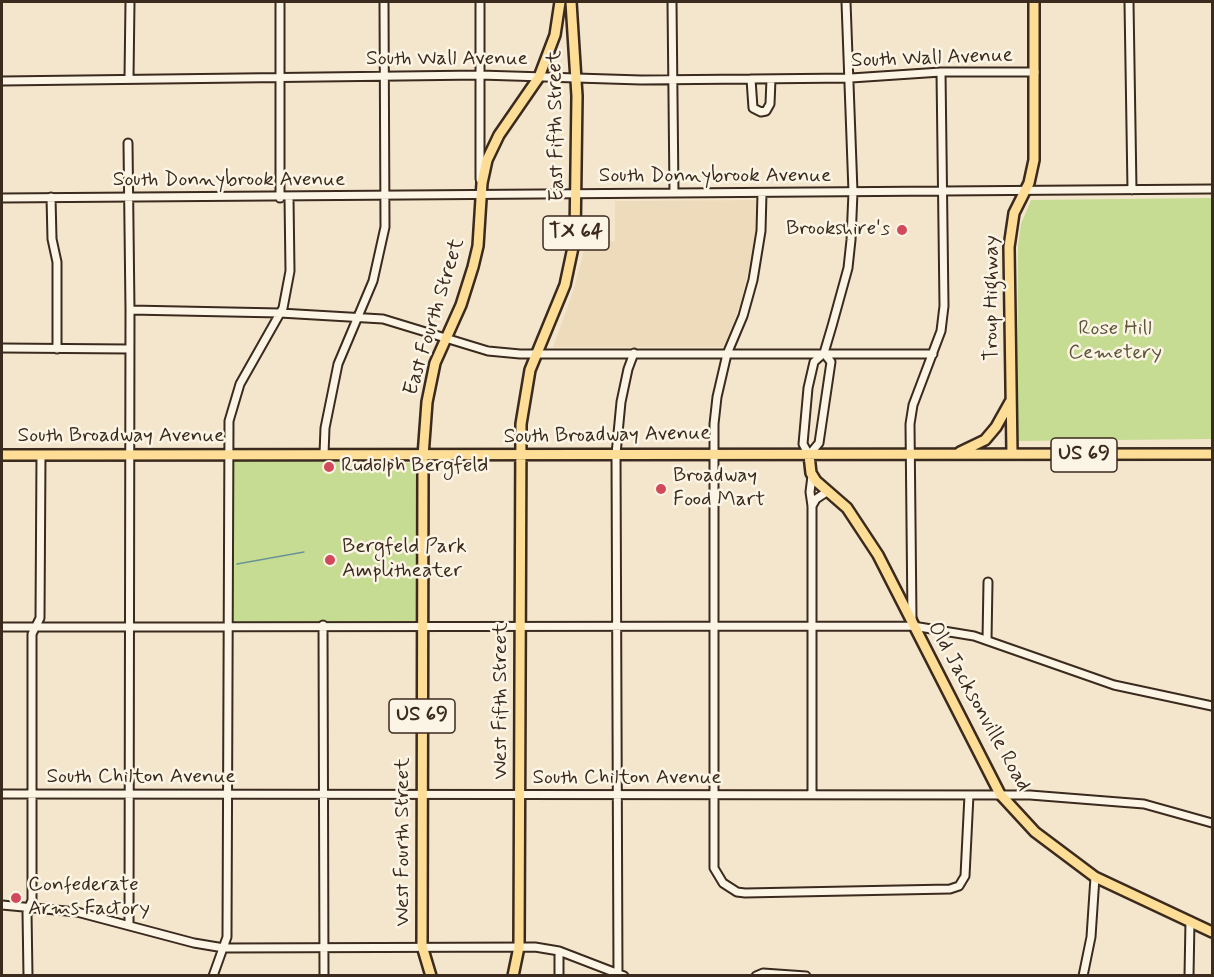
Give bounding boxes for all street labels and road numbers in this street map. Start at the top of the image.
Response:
street label: South Wall Avenue [851,44,1013,74]
street label: South Wall Avenue [366,47,528,73]
street label: East Fifth Street [543,50,571,202]
street label: South Donnybrook Avenue [599,164,831,190]
street label: South Donnybrook Avenue [113,168,345,194]
road number: TX 64 [543,216,609,250]
street label: East Fourth Street [399,235,471,399]
street label: Troup Highway [980,235,1006,361]
street label: South Broadway Avenue [503,422,711,450]
street label: South Broadway Avenue [18,424,224,450]
road number: US 69 [1051,438,1117,472]
street label: Old Jacksonville Road [921,618,1035,796]
street label: West Fifth Street [489,622,515,780]
road number: US 69 [389,699,455,733]
street label: West Fourth Street [391,758,417,926]
street label: South Chilton Avenue [46,765,236,791]
street label: South Chilton Avenue [532,766,722,792]

